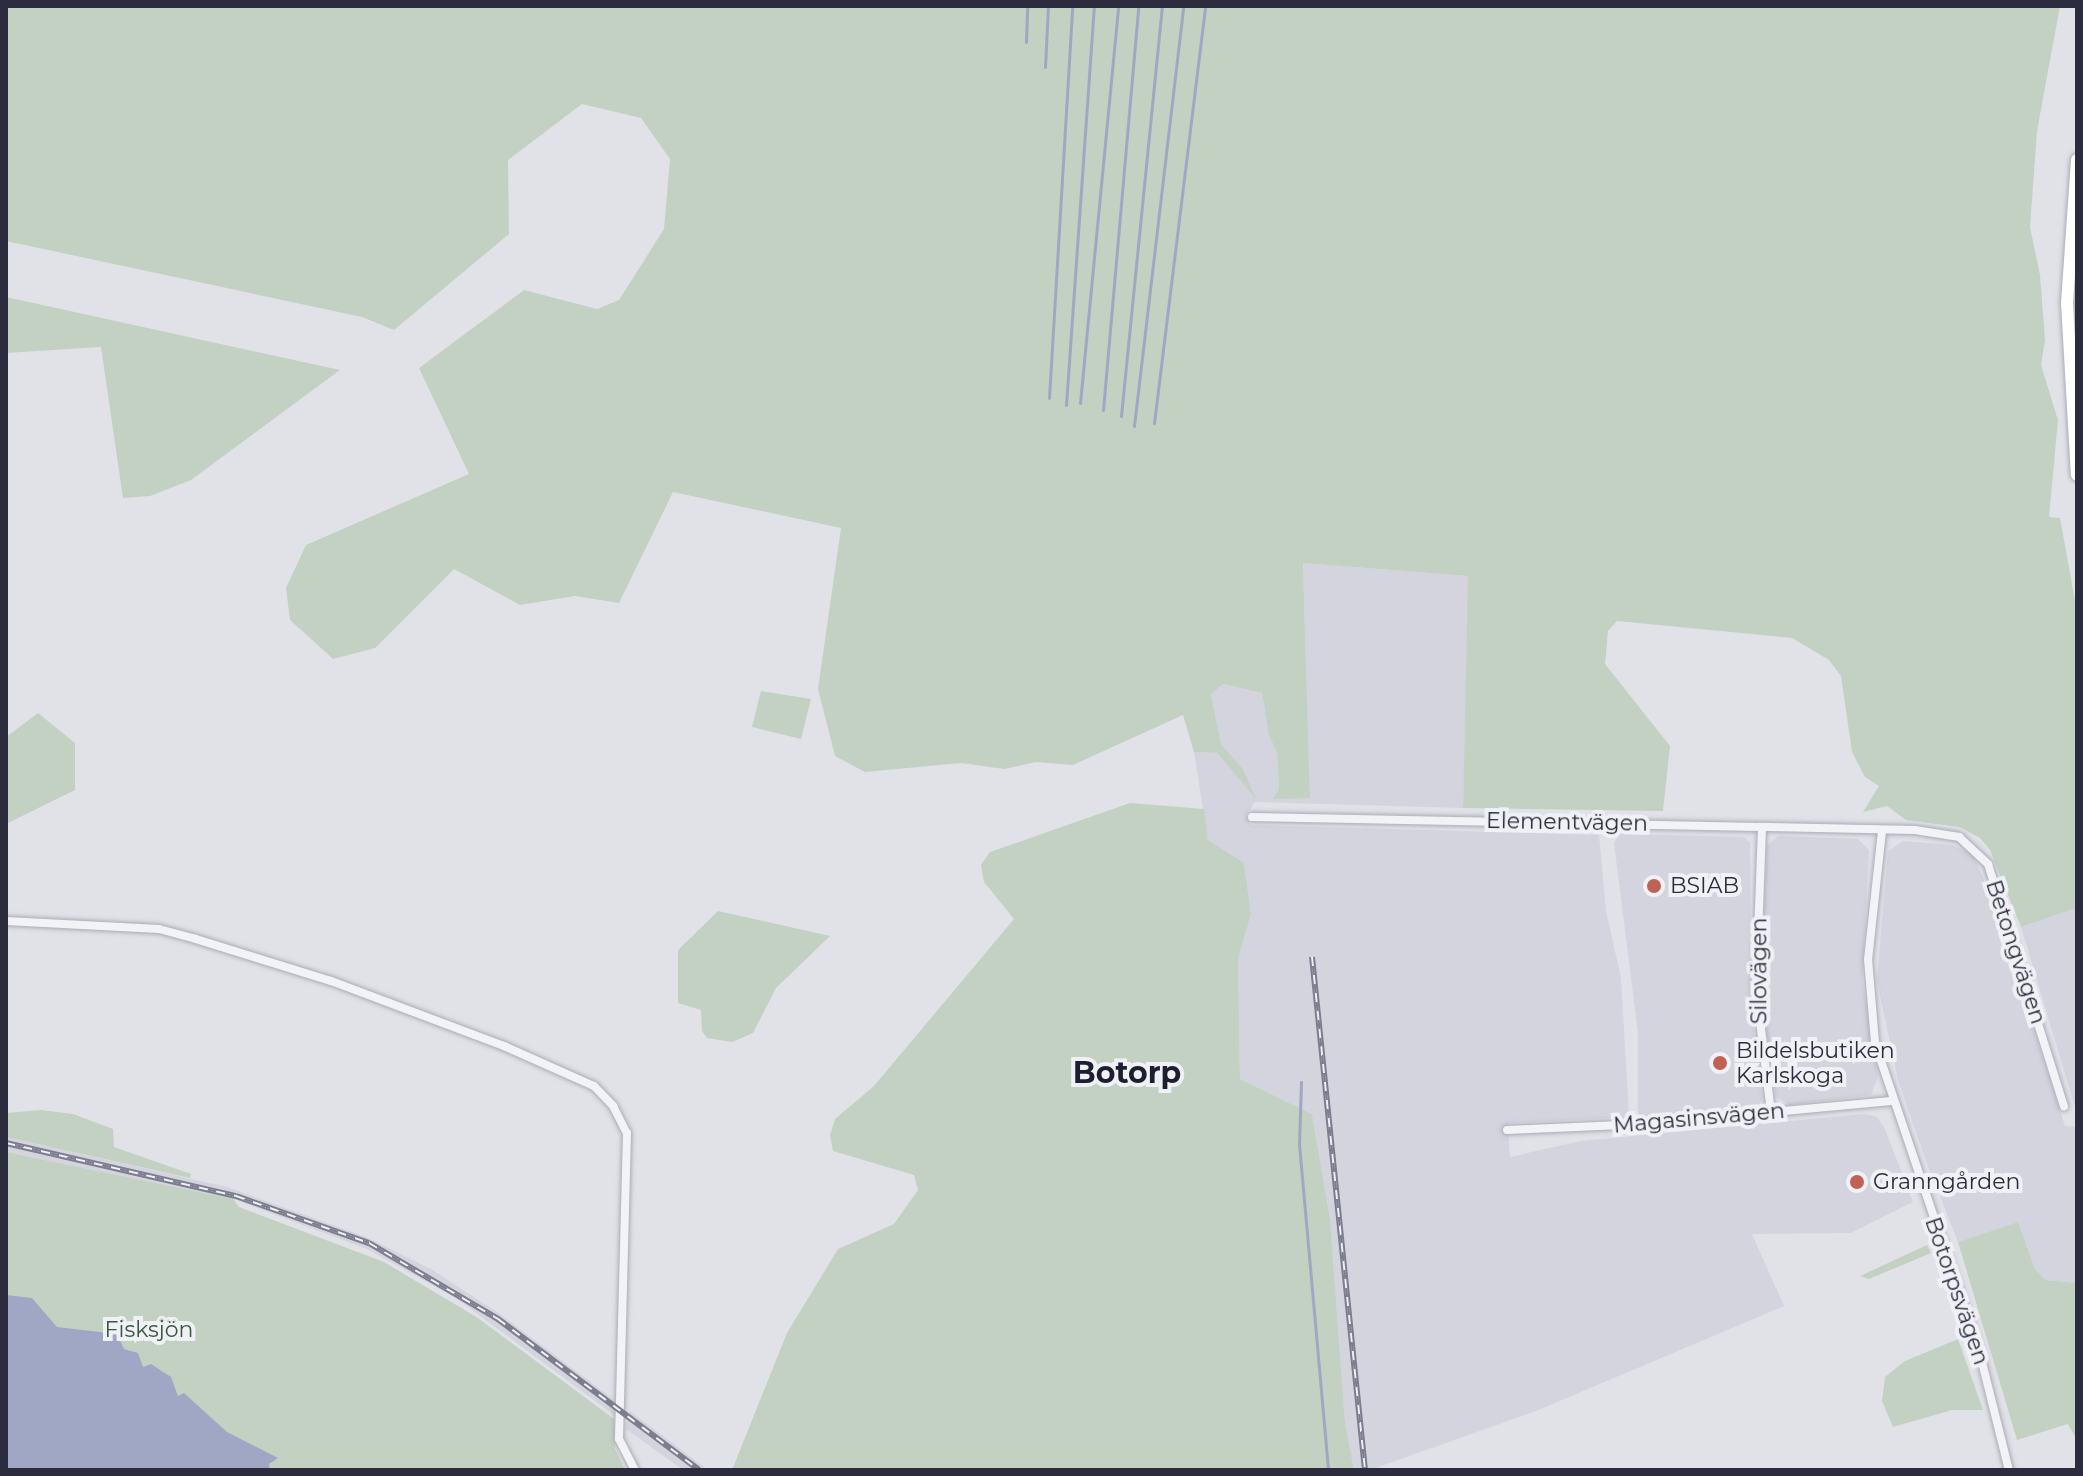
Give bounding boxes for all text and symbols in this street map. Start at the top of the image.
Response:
street label: Elementvägen [1486,807,1648,837]
place label: BSIAB [1670,873,1739,899]
marker: BSIAB [1645,877,1663,895]
street label: Betongvägen [1980,877,2052,1027]
street label: Silovägen [1746,918,1772,1024]
place label: Bildelsbutiken Karlskoga [1736,1037,1895,1088]
marker: Bildelsbutiken Karlskoga [1711,1054,1729,1072]
district label: Botorp [1073,1055,1181,1091]
street label: Magasinsvägen [1612,1097,1786,1139]
place label: Granngården [1873,1169,2020,1195]
marker: Granngården [1848,1173,1866,1191]
street label: Botorpsvägen [1919,1214,1995,1368]
park label: Fisksjön [105,1317,193,1343]

